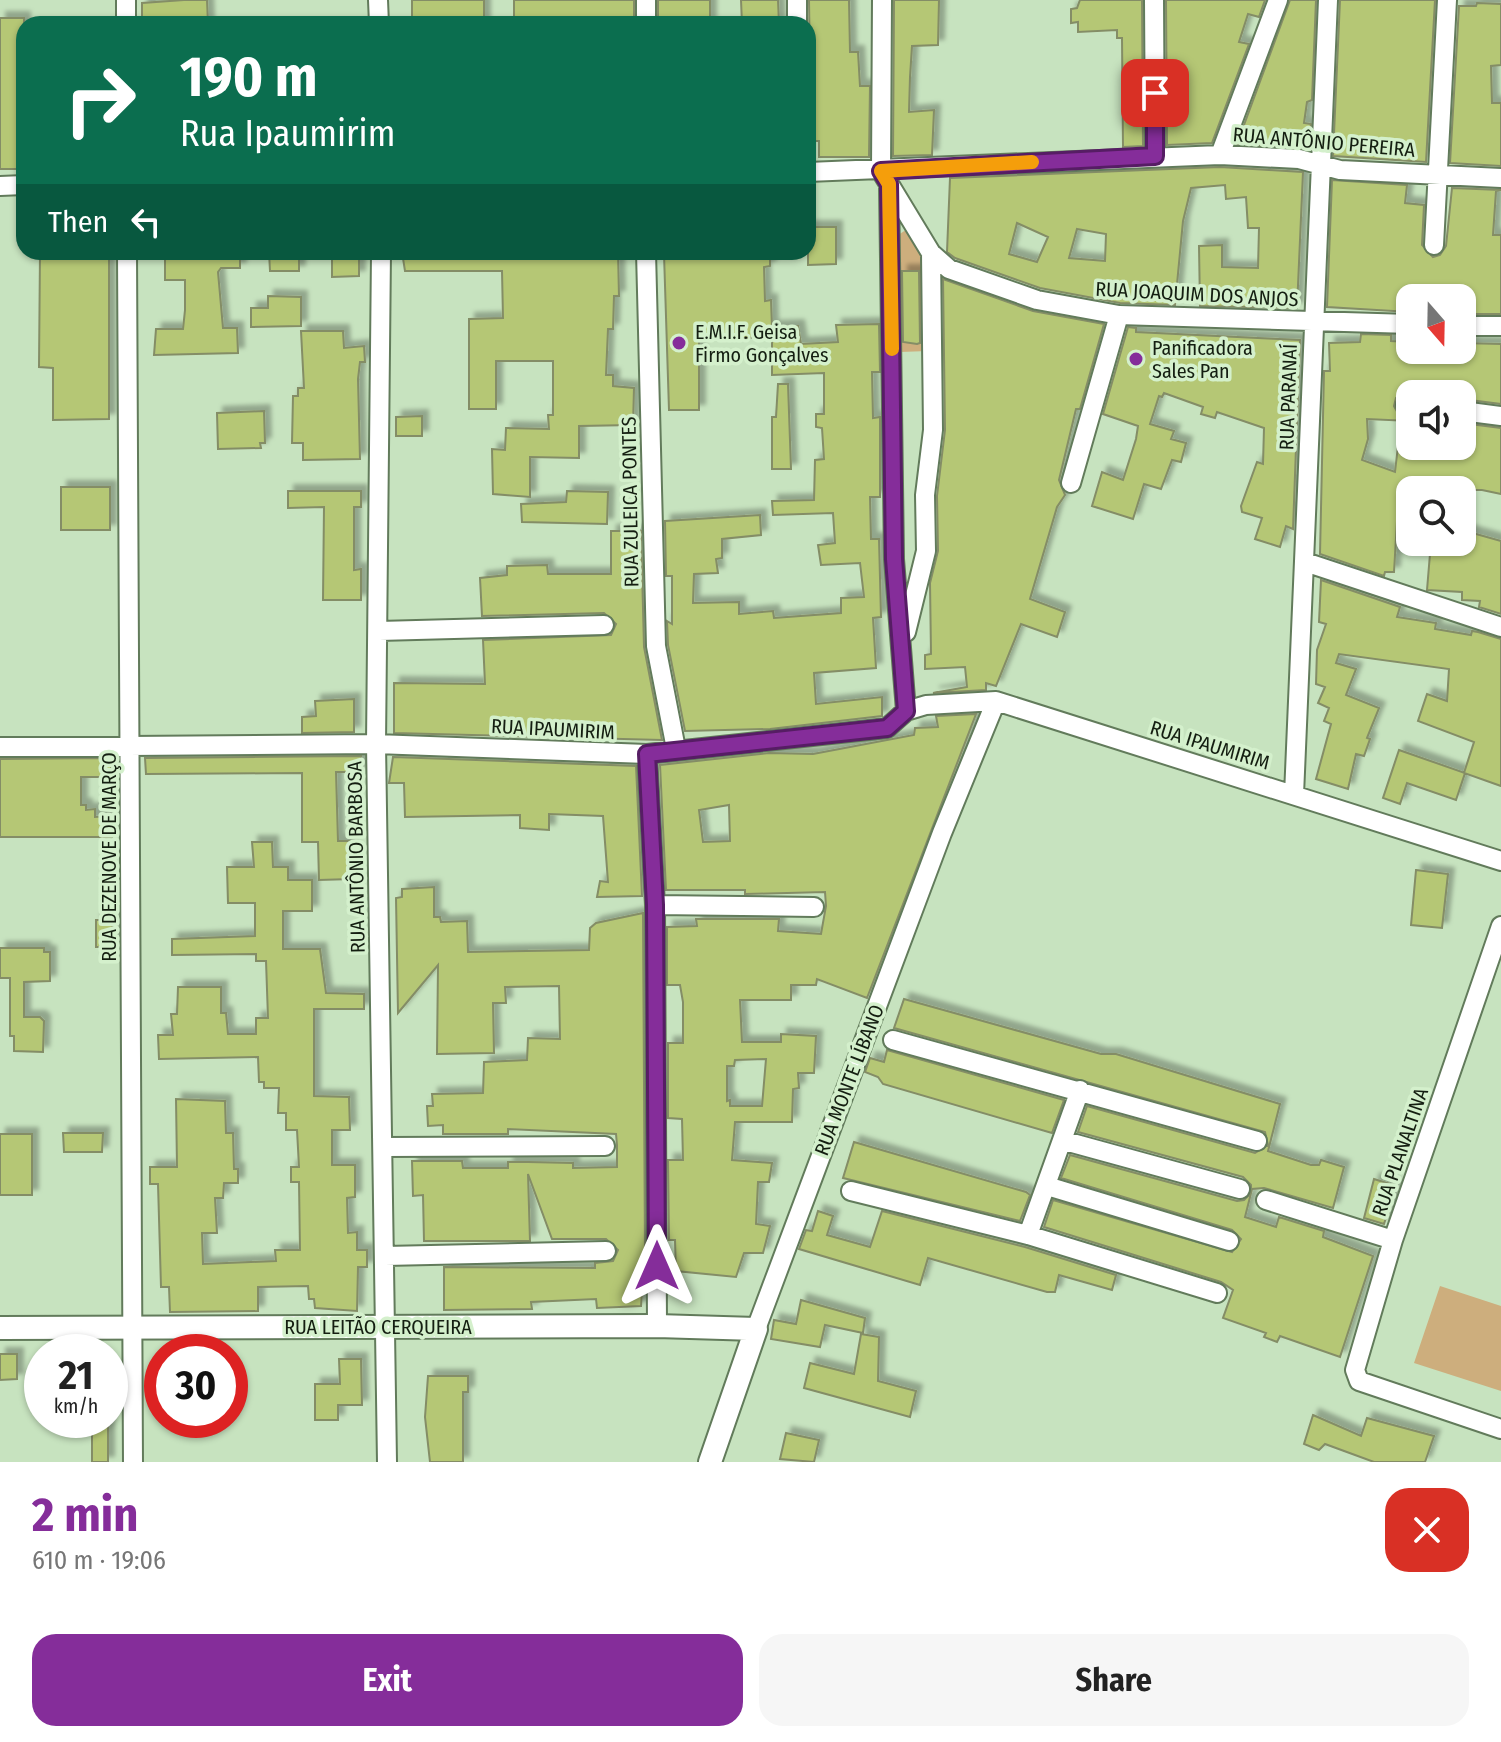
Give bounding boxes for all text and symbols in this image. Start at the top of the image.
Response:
text: 190 m [180,44,318,111]
icon: right [48,48,152,152]
pin [1121,59,1189,127]
icon: arrive [1133,71,1177,115]
text: Rua Ipaumirim [180,112,395,156]
street label: RUA ANTÔNIO PEREIRA [1232,122,1417,162]
icon: left [124,200,168,244]
text: Then [48,204,108,240]
street label: RUA JOAQUIM DOS ANJOS [1095,277,1299,311]
north arrow [1396,284,1476,364]
map controls [1396,284,1476,556]
place label: E.M.I.F. Geisa Firmo Gonçalves [695,320,829,367]
marker: E.M.I.F. Geisa Firmo Gonçalves [670,334,688,352]
place label: Panificadora Sales Pan [1152,336,1253,383]
street label: RUA PARANAÍ [1274,343,1302,451]
marker: Panificadora Sales Pan [1127,350,1145,368]
button: sound [1396,380,1476,460]
street label: RUA ZULEICA PONTES [617,416,643,588]
button: search [1396,476,1476,556]
street label: RUA IPAUMIRIM [490,714,616,744]
street label: RUA IPAUMIRIM [1147,715,1273,775]
street label: RUA DEZENOVE DE MARÇO [97,752,122,962]
street label: RUA ANTÔNIO BARBOSA [342,760,370,953]
street label: RUA MONTE LÍBANO [809,1001,889,1159]
street label: RUA PLANALTINA [1367,1084,1433,1219]
position arrow [615,1224,699,1308]
street label: RUA LEITÃO CERQUEIRA [284,1315,472,1339]
speed limit sign: 30 [144,1334,248,1438]
text: 21 [59,1352,93,1400]
text: km/h [54,1394,98,1418]
text: 2 min [32,1486,138,1544]
button: close [1385,1488,1469,1572]
text: 610 m · 19:06 [32,1545,166,1576]
button: Exit [32,1634,743,1726]
button: Share [759,1634,1469,1726]

